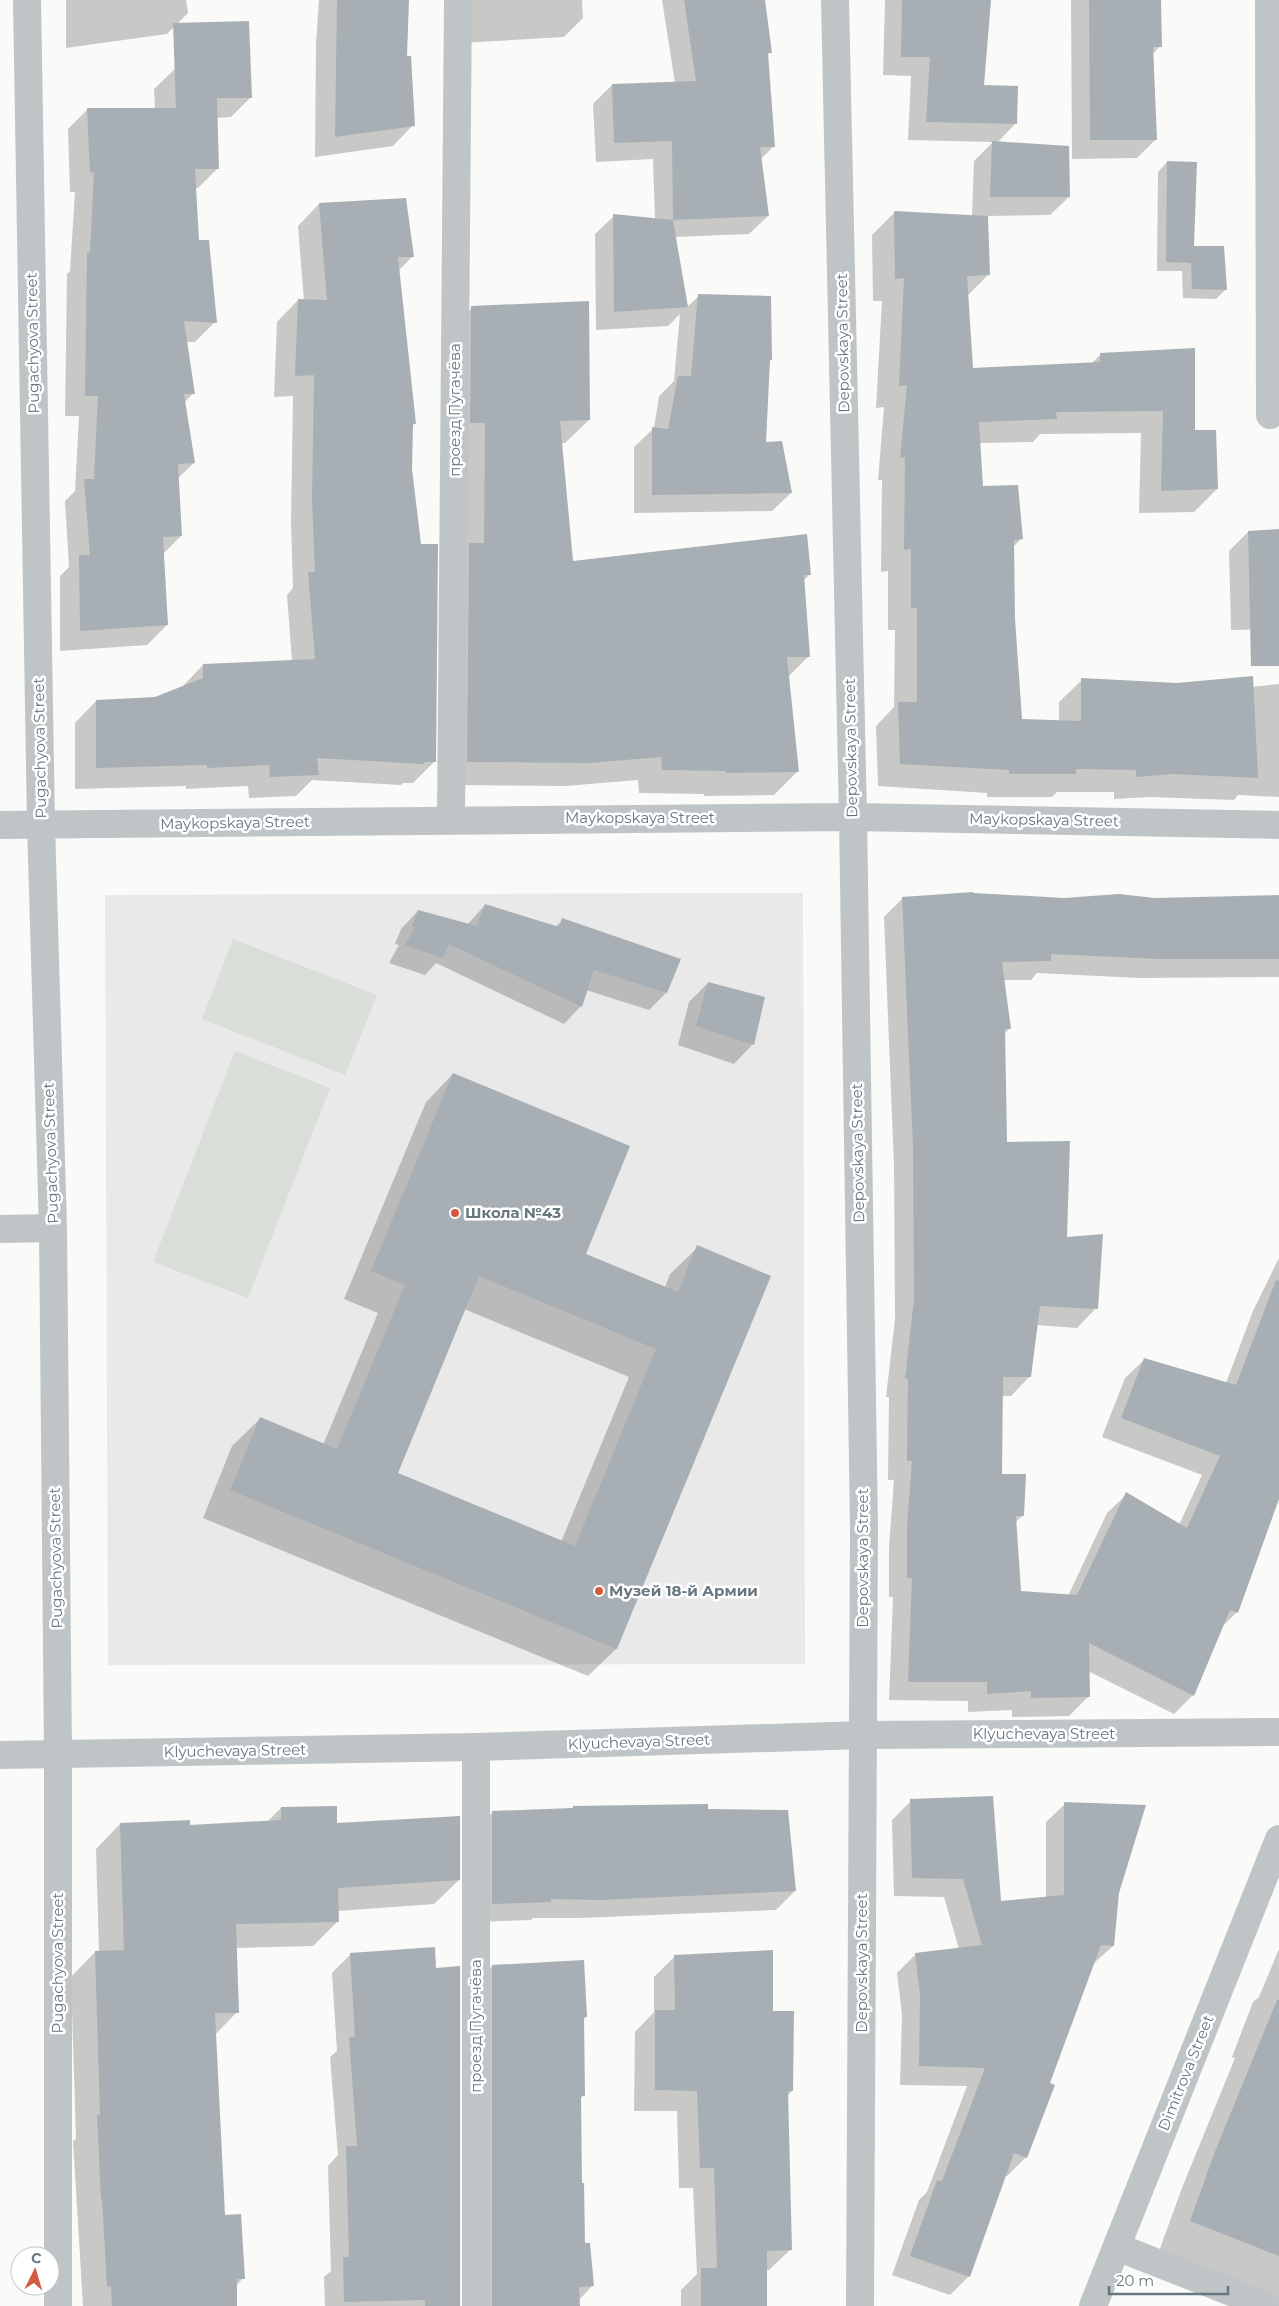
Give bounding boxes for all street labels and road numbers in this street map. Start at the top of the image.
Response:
street label: Pugachyova Street [22,272,43,414]
street label: Depovskaya Street [832,273,853,413]
street label: проезд Пугачёва [445,343,464,477]
street label: Pugachyova Street [29,677,50,819]
street label: Depovskaya Street [840,678,861,818]
street label: Maykopskaya Street [565,808,715,827]
street label: Maykopskaya Street [969,809,1119,830]
street label: Maykopskaya Street [160,812,310,833]
street label: Pugachyova Street [39,1082,62,1224]
street label: Depovskaya Street [847,1083,868,1223]
street label: Pugachyova Street [45,1487,66,1629]
street label: Depovskaya Street [853,1488,872,1628]
street label: Klyuchevaya Street [973,1724,1115,1743]
street label: Klyuchevaya Street [567,1730,711,1753]
street label: Klyuchevaya Street [164,1740,306,1761]
street label: Pugachyova Street [48,1892,67,2034]
street label: Depovskaya Street [852,1893,871,2033]
street label: проезд Пугачёва [466,1959,485,2093]
street label: Dimitrova Street [1154,2012,1217,2134]

